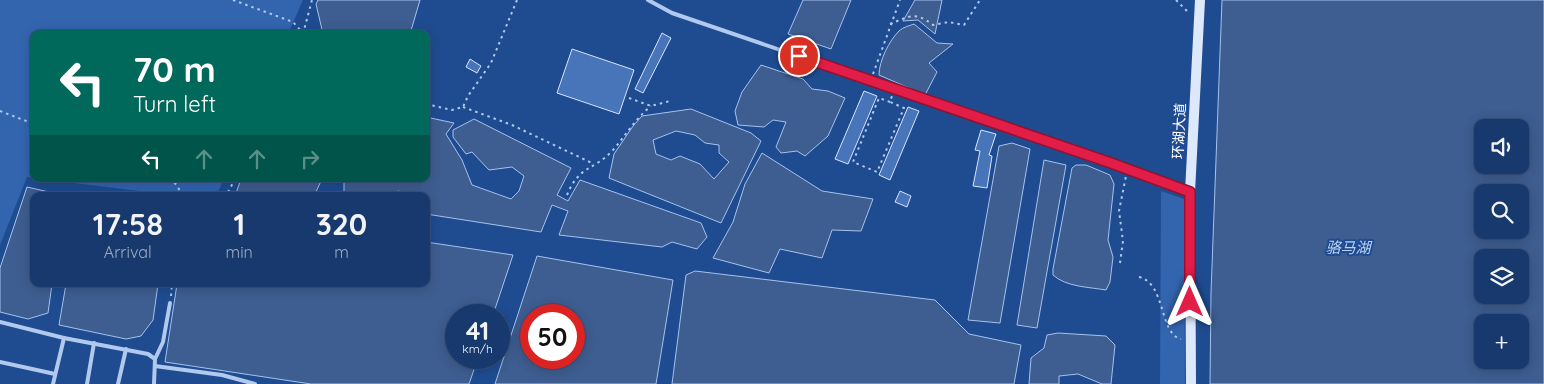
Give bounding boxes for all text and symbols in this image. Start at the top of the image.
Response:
pin [778,35,820,77]
icon: arrive [785,42,813,70]
text: 70 m [133,47,216,91]
icon: left [50,50,115,115]
text: Turn left [133,90,216,118]
street label: 环湖大道 [1169,103,1189,159]
map controls [1474,119,1529,369]
button: sound [1474,119,1529,174]
icon: left [137,145,165,173]
icon: ahead [190,145,218,173]
icon: ahead [243,145,271,173]
icon: right [296,145,324,173]
button: search [1474,184,1529,239]
text: 17:58 [93,205,163,243]
text: 1 [233,205,245,243]
text: 320 [316,205,367,243]
water label: 骆马湖 [1325,238,1372,257]
text: Arrival [104,242,152,262]
text: min [226,242,253,262]
text: m [334,242,349,262]
button: layers [1474,249,1529,304]
position arrow [1163,275,1215,327]
speed limit sign: 50 [520,304,585,369]
button: + [1474,314,1529,369]
text: 41 [466,315,489,346]
text: km/h [462,341,493,356]

